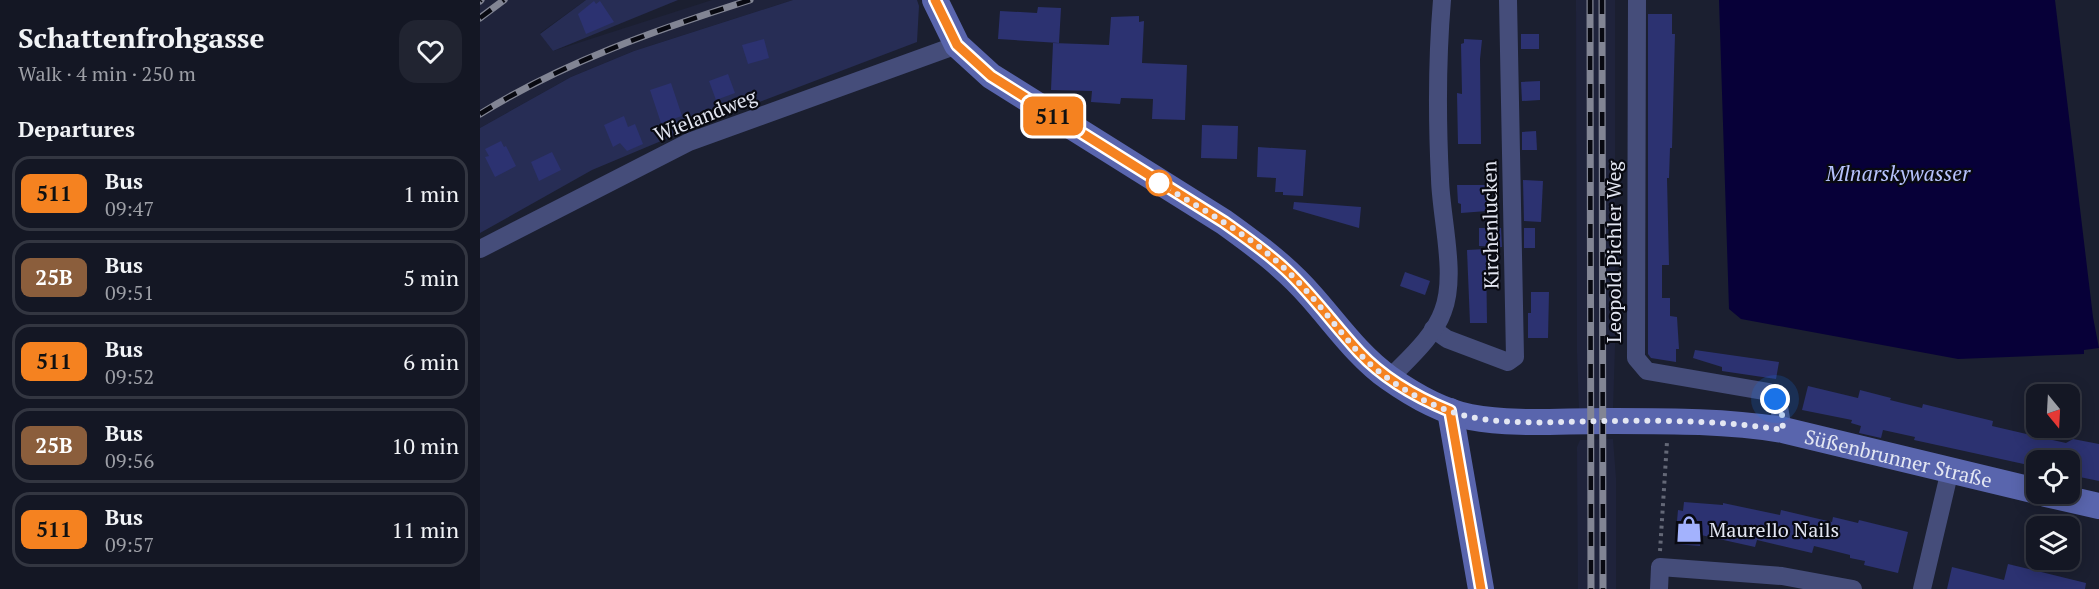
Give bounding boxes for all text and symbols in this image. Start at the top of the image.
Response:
text: Schattenfrohgasse [18,19,265,56]
button: heart [399,20,462,83]
text: Walk · 4 min · 250 m [18,60,196,87]
street label: Wielandweg [650,82,761,148]
line badge: 511 [1018,96,1088,136]
text: 511 [1035,102,1071,130]
text: Departures [18,114,135,143]
water label: Mlnarskywasser [1825,159,1971,187]
street label: Kirchenlucken [1475,160,1505,289]
street label: Leopold Pichler Weg [1600,161,1627,343]
text: Bus [105,166,143,195]
unlabelled marker [1146,170,1172,196]
text: 511 [36,179,72,207]
text: 1 min [403,179,459,208]
text: 09:47 [105,195,154,222]
text: Bus [105,250,143,279]
text: 25B [35,263,73,291]
text: 5 min [403,263,459,292]
text: 09:51 [105,279,154,306]
text: Bus [105,334,143,363]
text: 511 [36,347,72,375]
text: 6 min [403,347,459,376]
text: 09:52 [105,363,154,390]
your location [1760,384,1790,414]
north arrow [2026,384,2080,438]
map controls [2026,384,2080,570]
text: Bus [105,418,143,447]
street label: Süßenbrunner Straße [1802,422,1995,493]
text: 25B [35,431,73,459]
text: 10 min [392,431,459,460]
text: 09:56 [105,447,154,474]
button: locate [2026,450,2080,504]
text: Bus [105,502,143,531]
shop icon: Maurello Nails [1674,514,1704,544]
text: 511 [36,515,72,543]
text: 11 min [392,515,459,544]
place label: Maurello Nails [1709,516,1839,543]
button: layers [2026,516,2080,570]
text: 09:57 [105,531,154,558]

